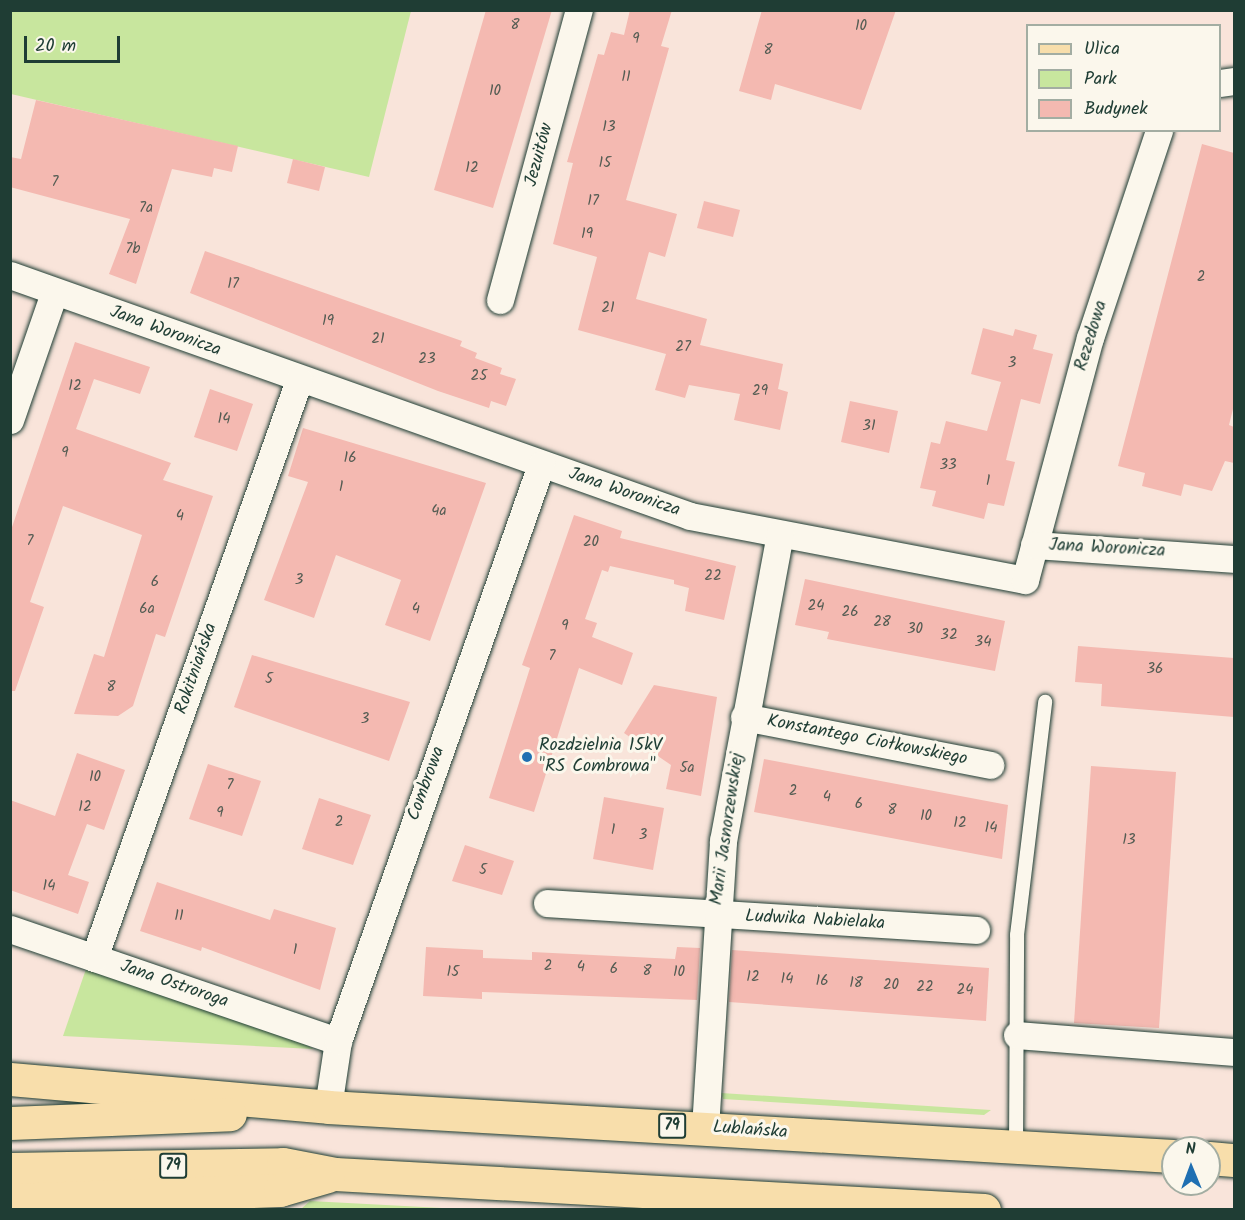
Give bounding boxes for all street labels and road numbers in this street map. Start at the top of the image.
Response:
street label: Jezuitów [521,121,559,189]
street label: Rezedowa [1071,298,1113,374]
street label: Jana Woronicza [106,302,224,362]
street label: Jana Woronicza [565,464,683,522]
street label: Jana Woronicza [1048,535,1166,563]
street label: Rokitniańska [171,621,223,717]
street label: Konstantego Ciołkowskiego [765,711,969,771]
street label: Combrowa [404,744,450,824]
street label: Marii Jasnorzewskiej [707,751,749,907]
street label: Ludwika Nabielaka [744,907,886,935]
street label: Jana Ostroroga [117,956,231,1014]
road number: 79 [657,1113,687,1139]
street label: Lublańska [712,1118,788,1144]
road number: 79 [158,1153,188,1179]

